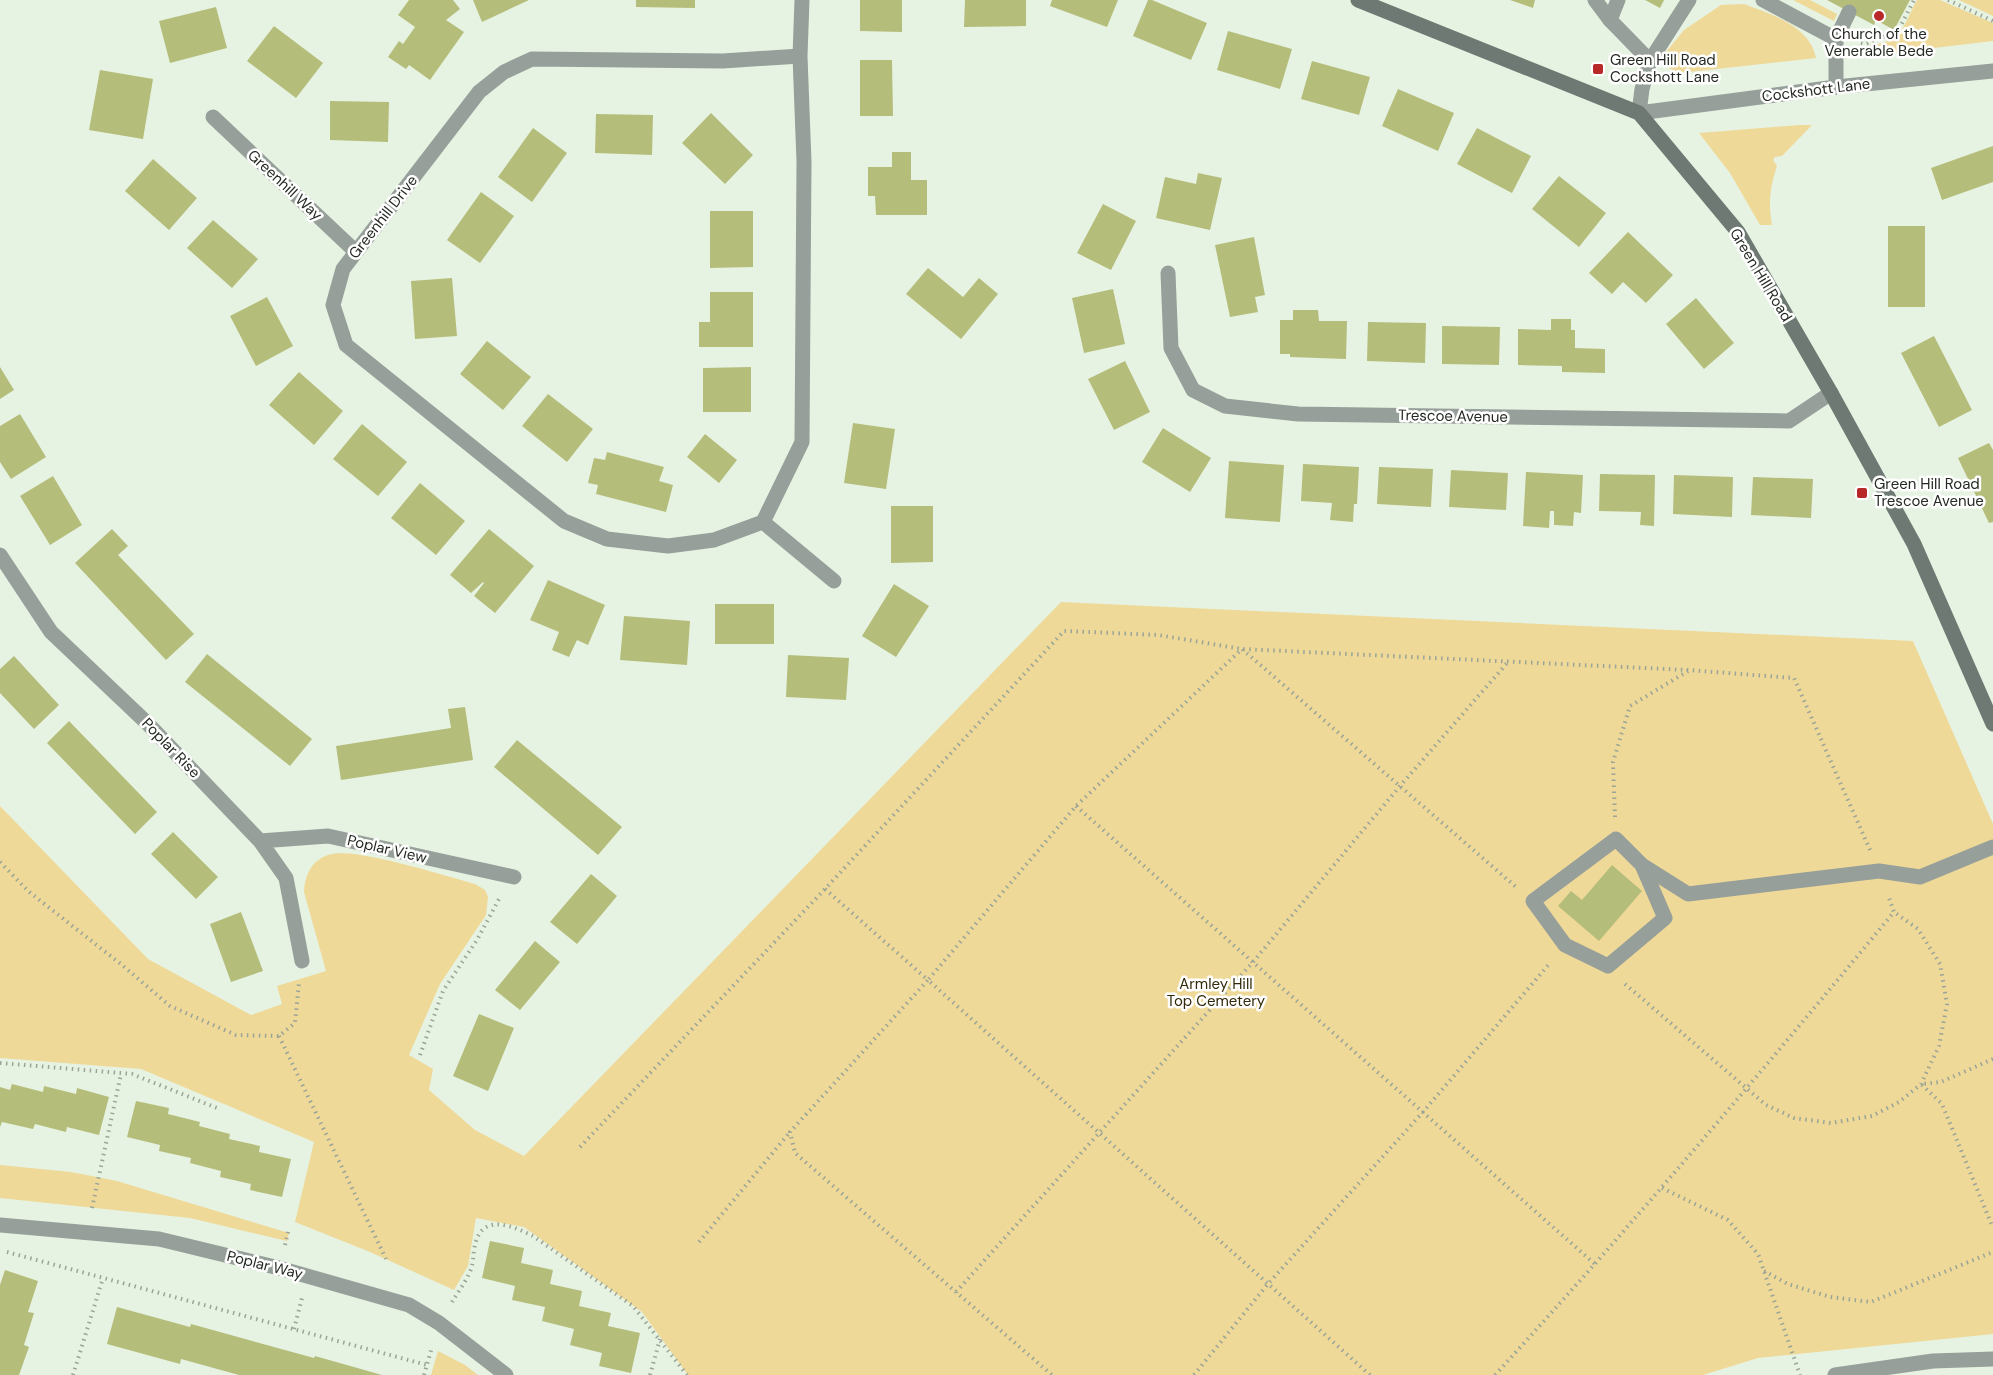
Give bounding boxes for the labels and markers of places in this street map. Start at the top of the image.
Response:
marker: Church of the Venerable Bede [1872,9,1886,23]
place label: Church of the Venerable Bede [1824,24,1934,61]
place label: Green Hill Road Cockshott Lane [1610,50,1719,87]
marker: Green Hill Road Cockshott Lane [1591,62,1605,76]
place label: Green Hill Road Trescoe Avenue [1874,474,1984,511]
marker: Green Hill Road Trescoe Avenue [1855,486,1869,500]

